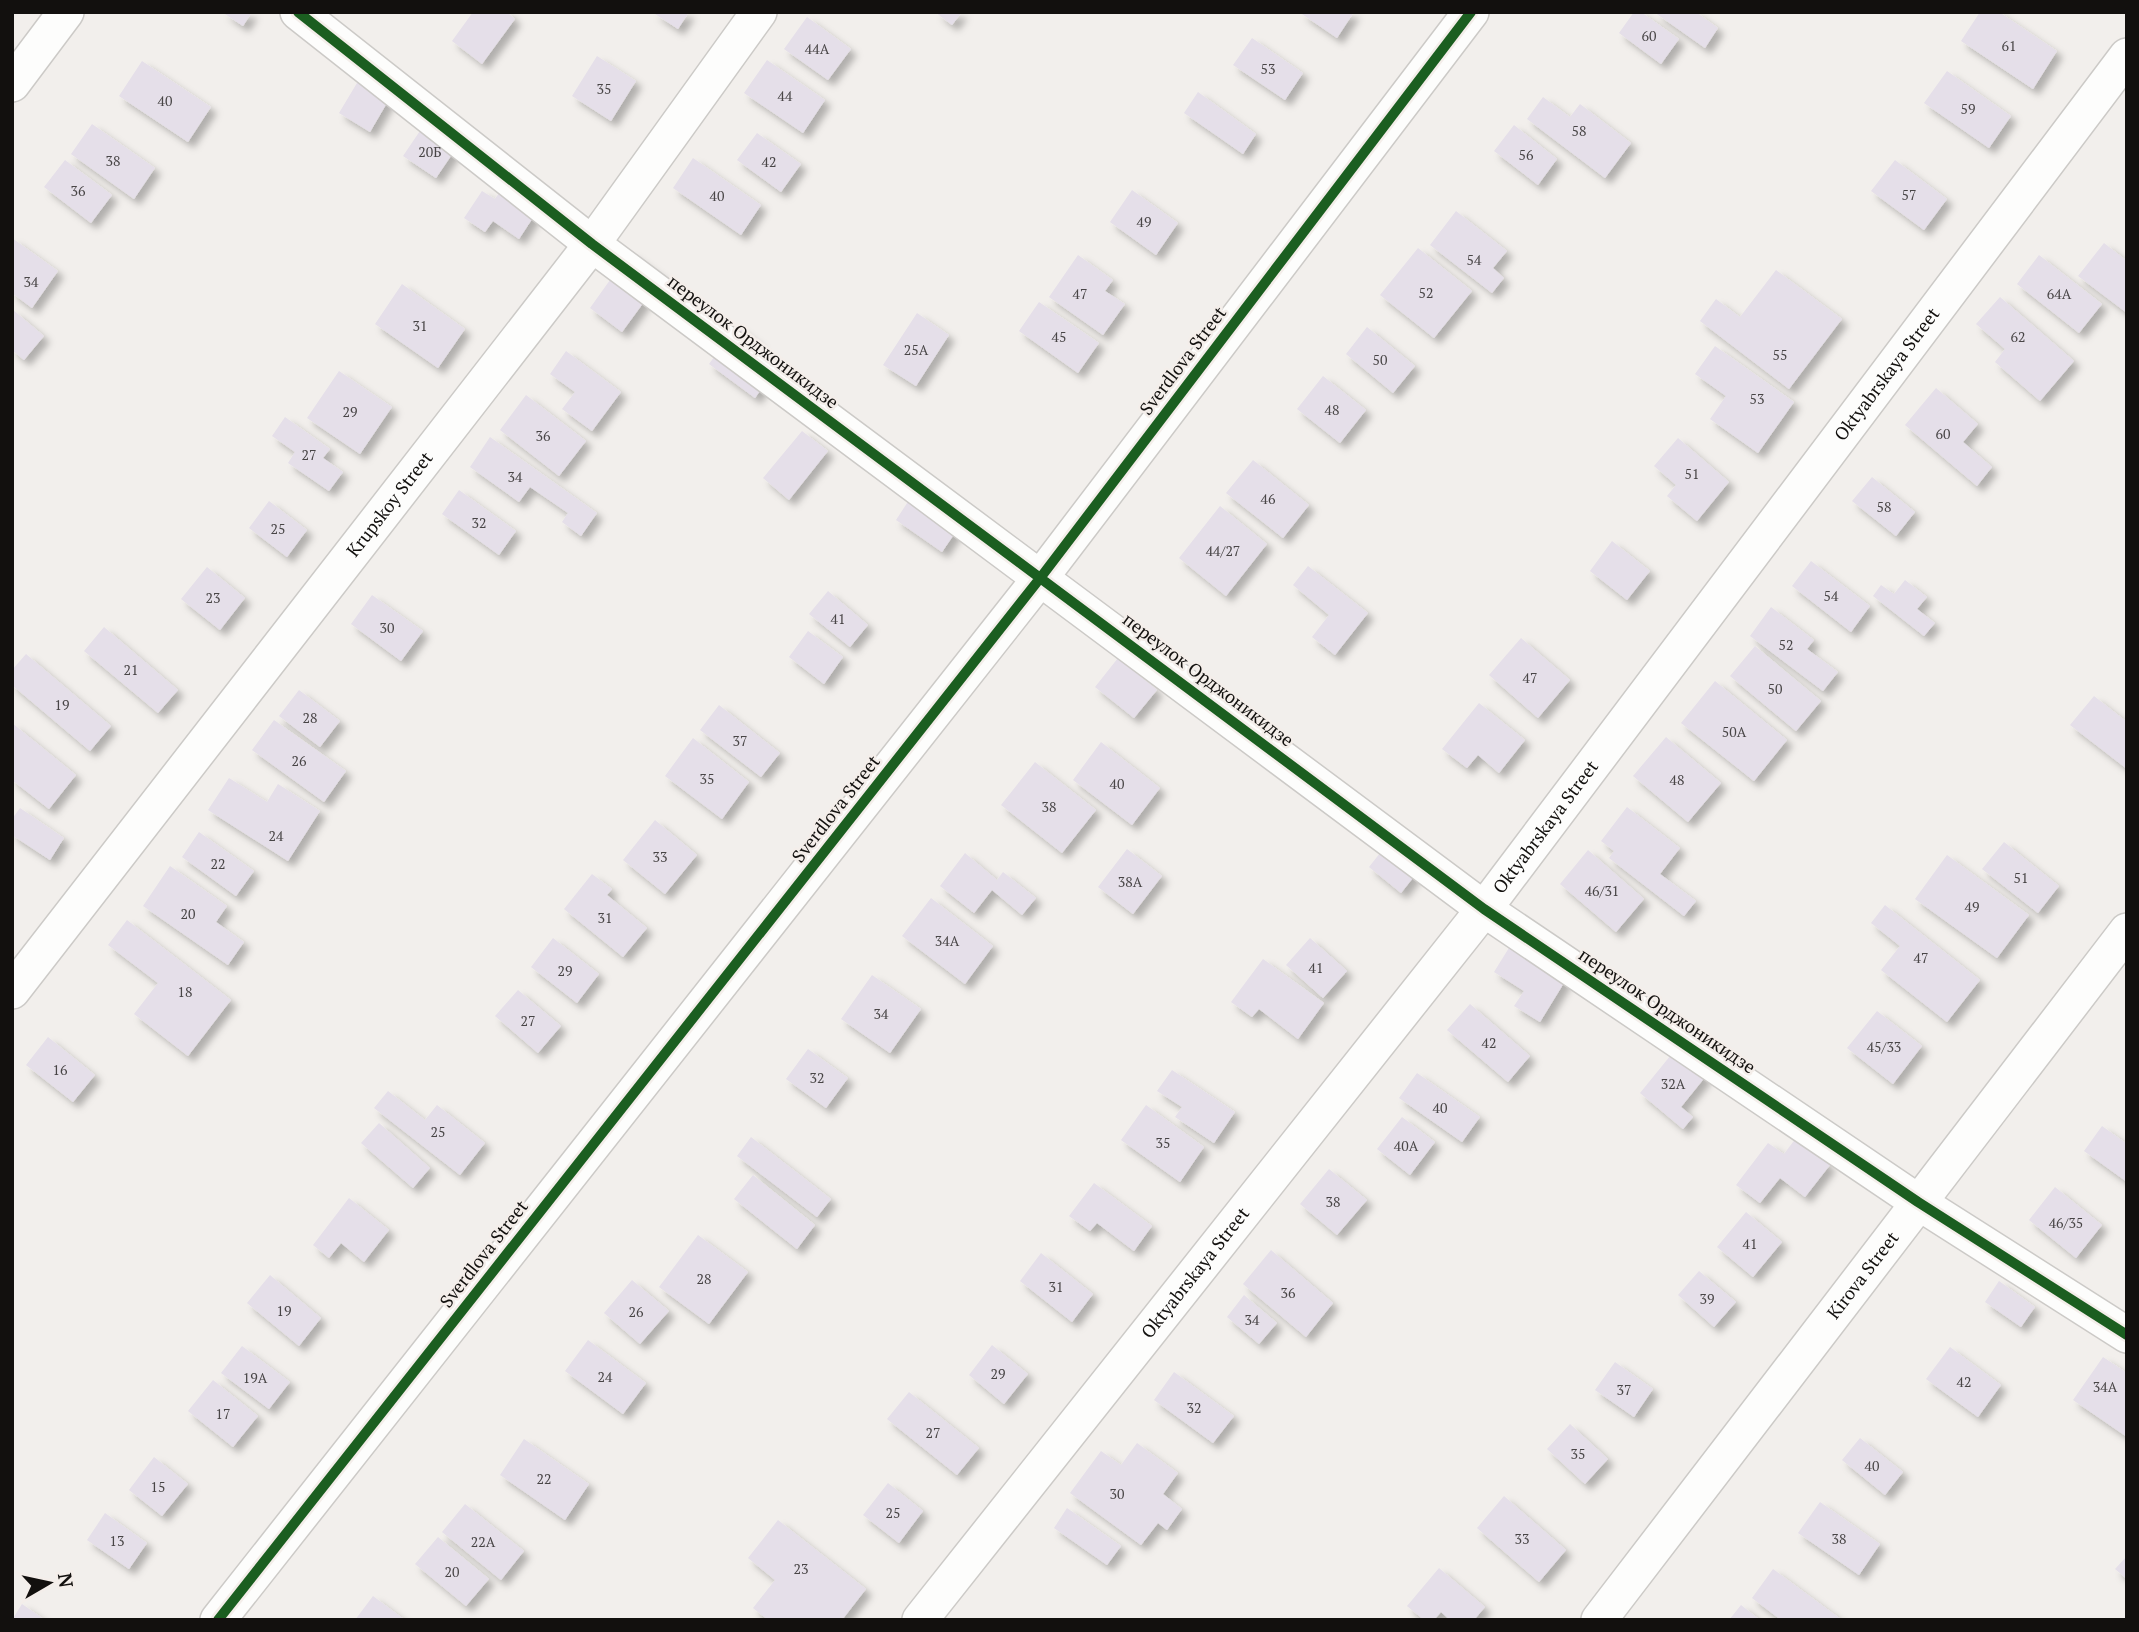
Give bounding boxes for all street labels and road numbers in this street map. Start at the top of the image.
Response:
street label: переулок Орджоникидзе [663,269,844,413]
street label: Sverdlova Street [1133,301,1231,420]
street label: Oktyabrskaya Street [1828,302,1944,445]
street label: Krupskoy Street [341,446,438,561]
street label: переулок Орджоникидзе [1118,607,1299,751]
street label: Sverdlova Street [786,749,885,867]
street label: Oktyabrskaya Street [1487,755,1603,898]
street label: переулок Орджоникидзе [1575,942,1761,1078]
street label: Sverdlova Street [434,1194,533,1312]
street label: Oktyabrskaya Street [1135,1202,1254,1343]
street label: Kirova Street [1821,1226,1904,1324]

